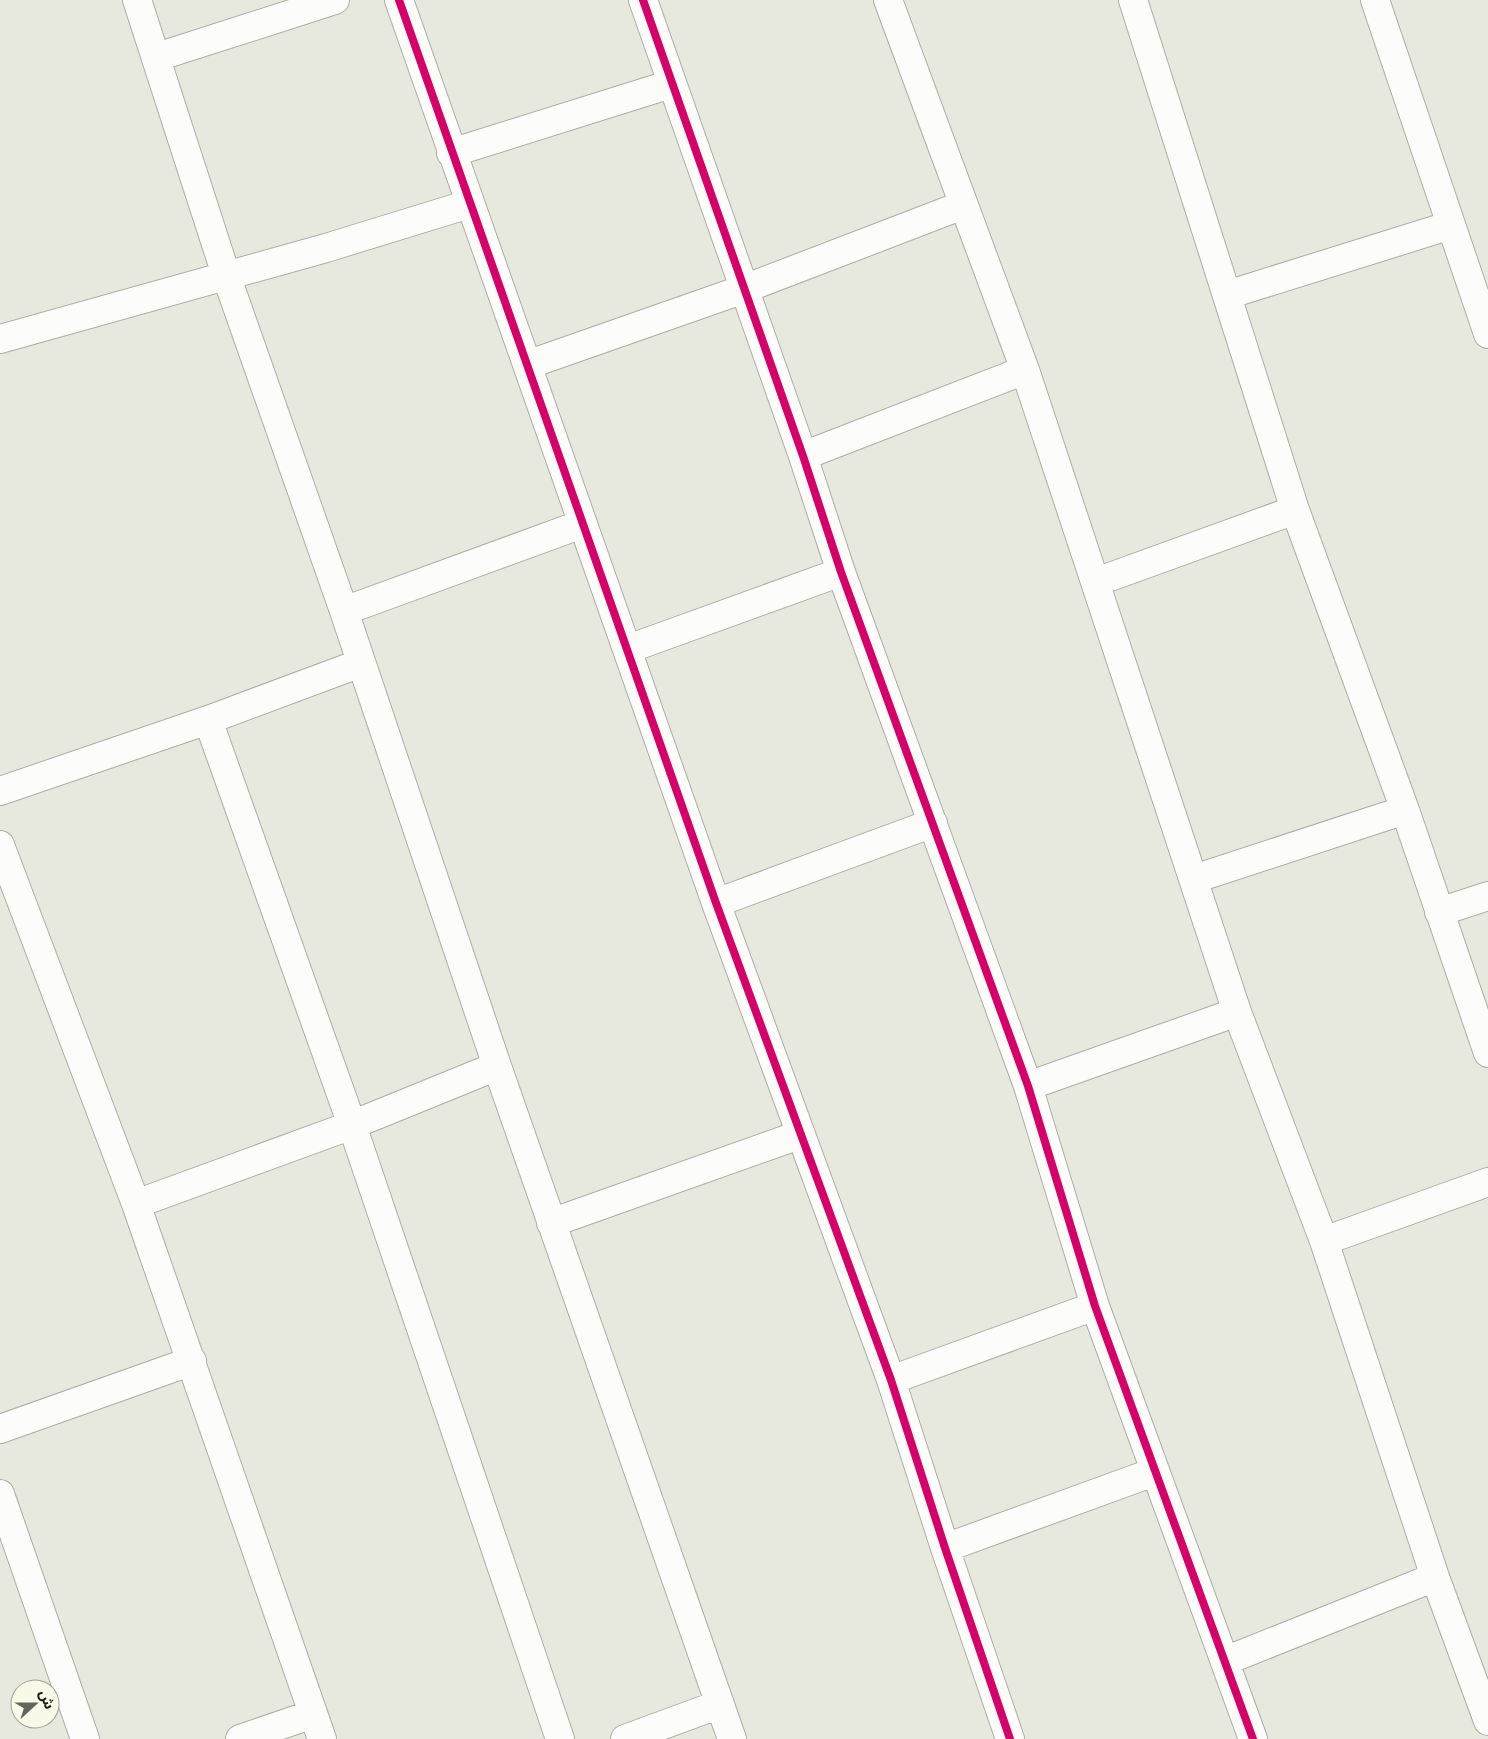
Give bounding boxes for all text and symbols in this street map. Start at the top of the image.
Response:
north arrow [10,1679,60,1729]
text: ش [36,1688,56,1711]

